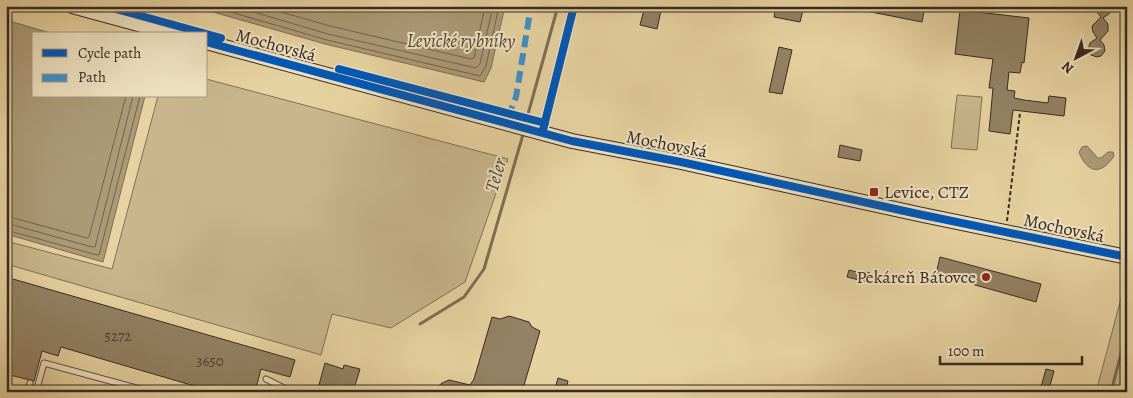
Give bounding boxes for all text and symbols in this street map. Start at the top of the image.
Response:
street label: Mochovská [233,23,319,67]
water label: Levické rybníky [407,28,516,54]
legend [32,32,208,98]
north arrow [1050,32,1100,82]
text: Cycle path [78,43,141,63]
text: N [1058,57,1078,78]
text: Path [78,67,106,87]
street label: Mochovská [624,124,710,164]
water label: Teler [479,154,514,195]
place label: Levice, CTZ [884,180,969,204]
marker: Levice, CTZ [868,186,880,198]
street label: Mochovská [1021,208,1107,248]
place label: Pekáreň Bátovce [856,265,976,289]
marker: Pekáreň Bátovce [980,271,992,283]
house number: 5272 [104,326,132,346]
scale bar [940,333,1083,365]
text: 100 m [948,341,985,361]
house number: 3650 [196,351,224,371]

